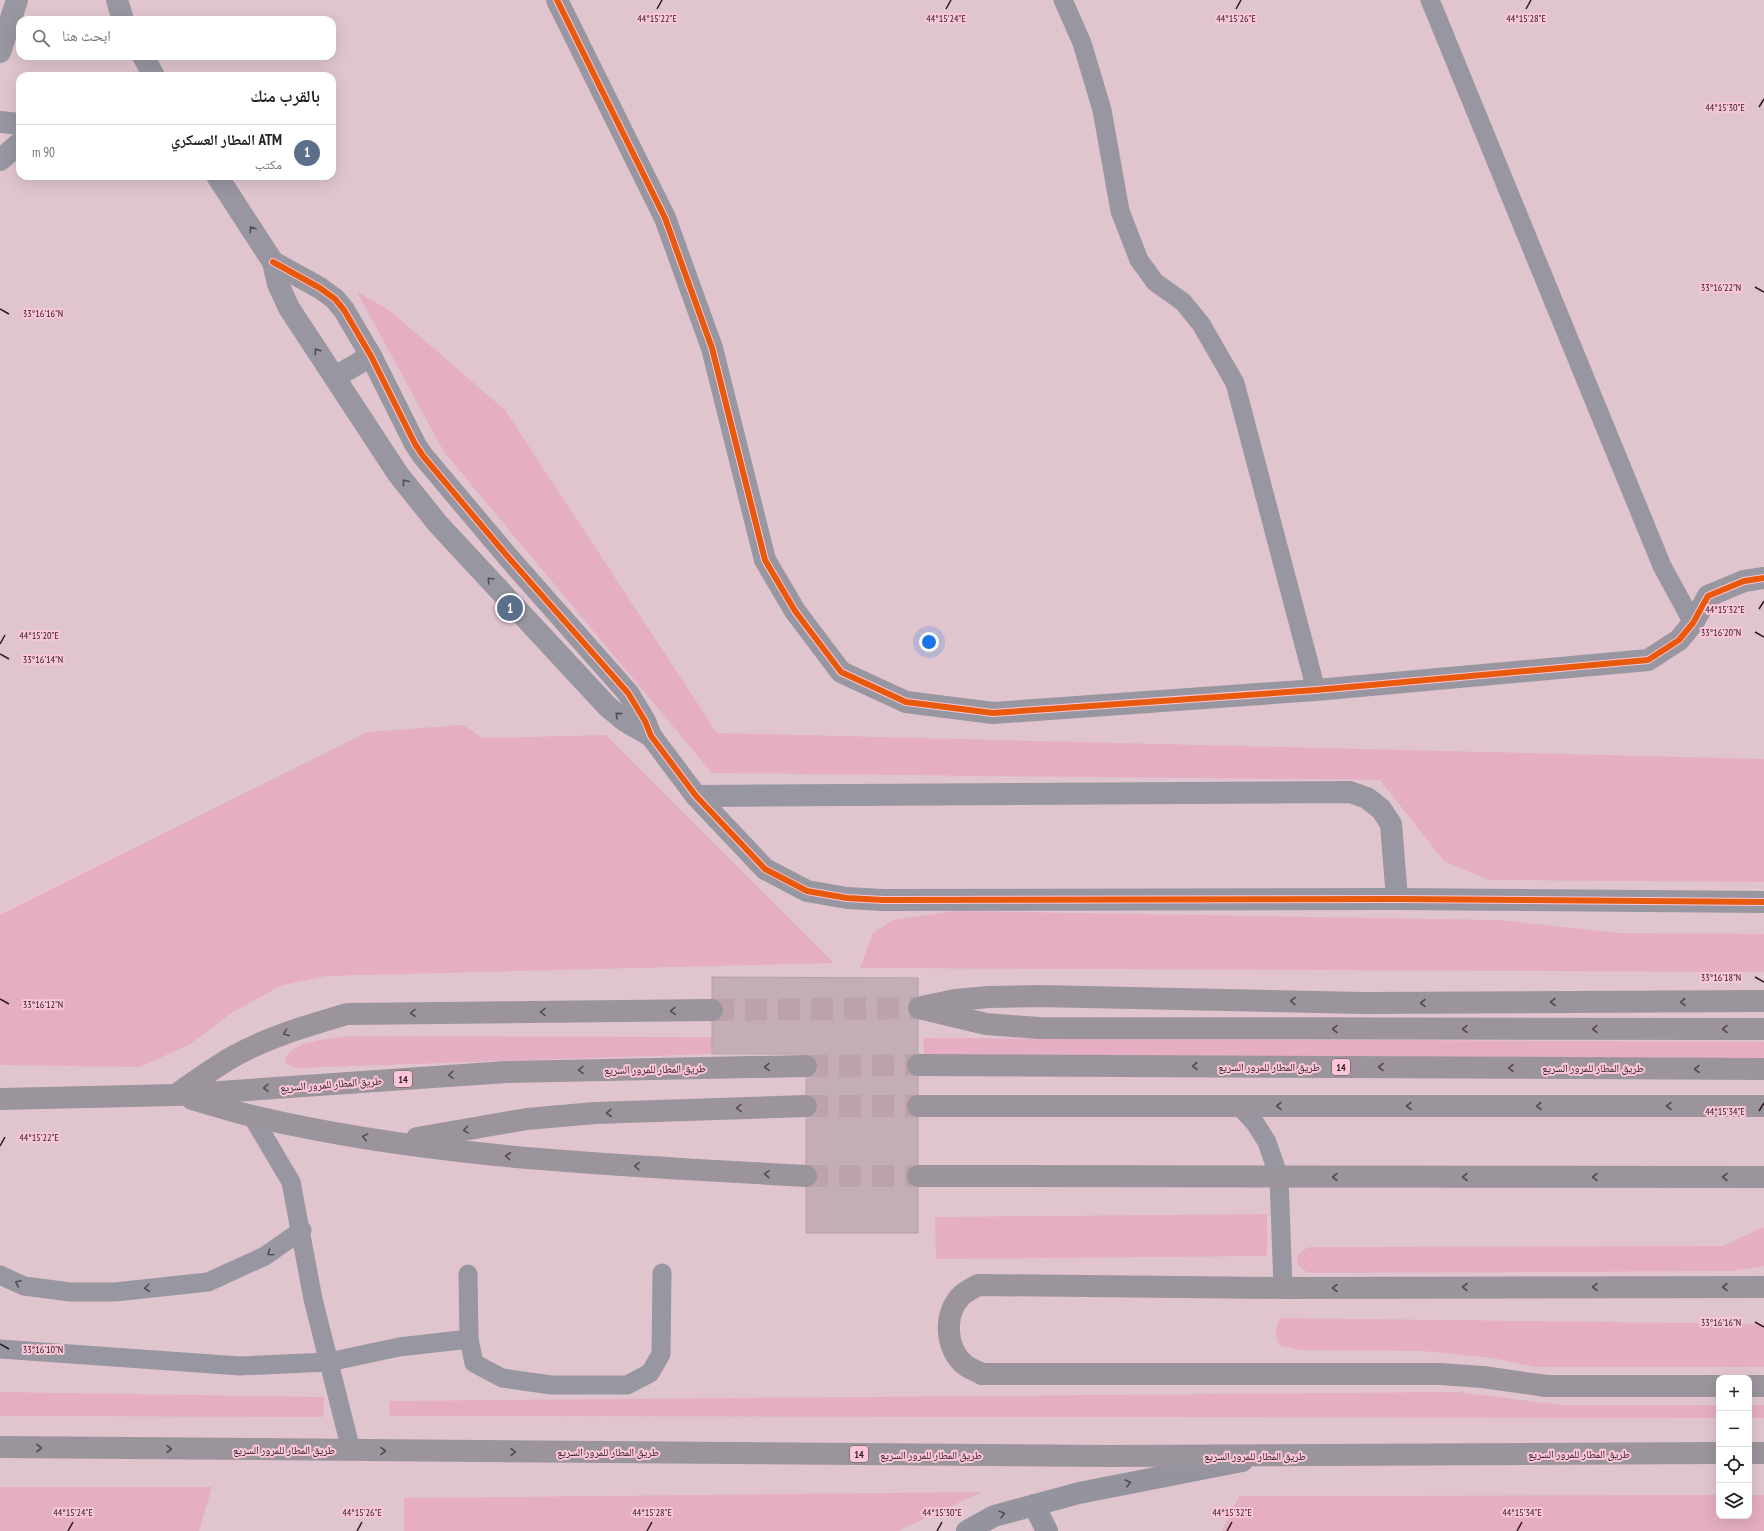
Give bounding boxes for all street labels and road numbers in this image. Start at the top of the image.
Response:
road number: 14 [1332,1059,1350,1075]
street label: طريق المطار للمرور السريع [1218,1060,1320,1074]
street label: طريق المطار للمرور السريع [604,1061,706,1077]
street label: طريق المطار للمرور السريع [1542,1061,1644,1075]
road number: 14 [394,1071,412,1087]
street label: طريق المطار للمرور السريع [280,1073,382,1095]
street label: طريق المطار للمرور السريع [233,1443,335,1457]
street label: طريق المطار للمرور السريع [557,1445,659,1459]
road number: 14 [850,1446,868,1462]
street label: طريق المطار للمرور السريع [1528,1447,1630,1461]
street label: طريق المطار للمرور السريع [880,1448,982,1462]
street label: طريق المطار للمرور السريع [1204,1449,1306,1463]

